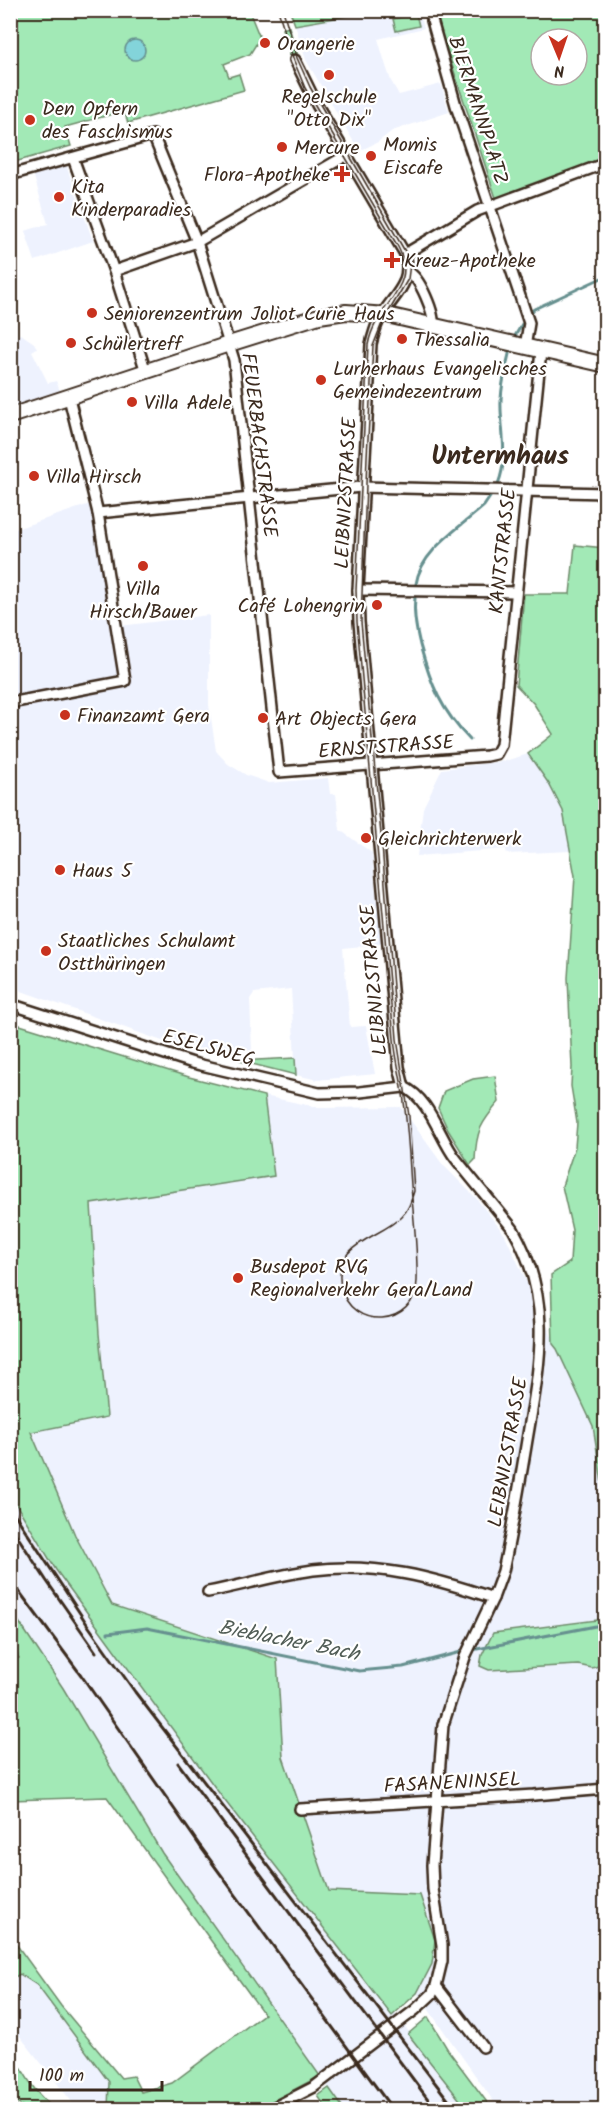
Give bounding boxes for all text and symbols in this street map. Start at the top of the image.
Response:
north arrow [529,27,589,87]
place label: Orangerie [277,29,355,61]
street label: BIERMANNPLATZ [438,32,516,189]
marker: Orangerie [258,36,272,50]
text: N [554,58,565,83]
marker: Regelschule "Otto Dix" [322,68,336,82]
place label: Regelschule "Otto Dix" [281,82,377,137]
place label: Den Opfern des Faschismus [42,94,173,149]
marker: Den Opfern des Faschismus [23,113,37,127]
place label: Momis Eiscafe [383,130,443,185]
place label: Mercure [294,133,360,165]
marker: Mercure [275,140,289,154]
marker: Momis Eiscafe [364,149,378,163]
place label: Flora-Apotheke [204,160,330,192]
marker: Flora-Apotheke [335,167,349,181]
place label: Kita Kinderparadies [71,172,192,227]
marker: Kita Kinderparadies [52,190,66,204]
place label: Kreuz-Apotheke [404,246,536,278]
marker: Kreuz-Apotheke [385,253,399,267]
place label: Seniorenzentrum Joliot Curie Haus [104,299,395,331]
marker: Seniorenzentrum Joliot Curie Haus [85,306,99,320]
place label: Thessalia [414,325,490,357]
place label: Schülertreff [83,329,184,361]
marker: Thessalia [395,332,409,346]
marker: Schülertreff [64,336,78,350]
street label: FEUERBACHSTRASSE [231,351,285,541]
place label: Lurherhaus Evangelisches Gemeindezentrum [333,354,547,409]
marker: Lurherhaus Evangelisches Gemeindezentrum [314,373,328,387]
place label: Villa Adele [144,388,232,420]
marker: Villa Adele [125,395,139,409]
street label: LEIBNIZSTRASSE [327,415,367,570]
district label: Untermhaus [431,436,569,478]
place label: Villa Hirsch [46,462,142,494]
marker: Villa Hirsch [27,469,41,483]
street label: KANTSTRASSE [481,485,527,616]
marker: Villa Hirsch/Bauer [136,559,150,573]
place label: Villa Hirsch/Bauer [89,574,198,629]
place label: Café Lohengrin [237,591,365,623]
marker: Café Lohengrin [370,598,384,612]
place label: Finanzamt Gera [77,701,210,733]
place label: Art Objects Gera [275,704,417,736]
marker: Finanzamt Gera [58,708,72,722]
marker: Art Objects Gera [256,711,270,725]
street label: ERNSTSTRASSE [317,727,457,769]
place label: Gleichrichterwerk [378,824,522,856]
marker: Gleichrichterwerk [359,831,373,845]
place label: Haus 5 [72,856,133,888]
marker: Haus 5 [53,863,67,877]
street label: LEIBNIZSTRASSE [352,902,398,1057]
place label: Staatliches Schulamt Ostthüringen [58,926,236,981]
marker: Staatliches Schulamt Ostthüringen [39,944,53,958]
street label: ESELSWEG [158,1021,259,1077]
place label: Busdepot RVG Regionalverkehr Gera/Land [250,1252,473,1307]
marker: Busdepot RVG Regionalverkehr Gera/Land [231,1271,245,1285]
street label: LEIBNIZSTRASSE [480,1374,538,1530]
water label: Bieblacher Bach [215,1612,364,1672]
street label: FASANENINSEL [383,1764,521,1804]
scale bar [30,2054,162,2092]
text: 100 m [39,2062,84,2091]

